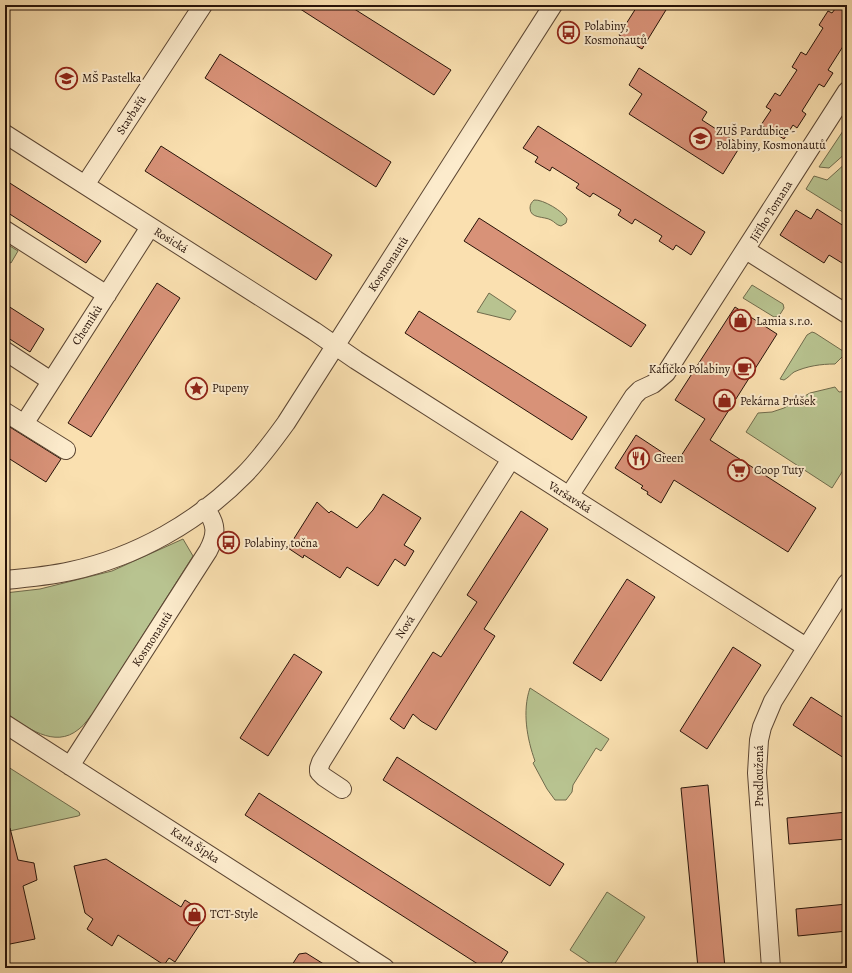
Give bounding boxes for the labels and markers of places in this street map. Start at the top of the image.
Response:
place label: Polabiny, Kosmonautů [584,18,648,48]
bus stop icon: Polabiny, Kosmonautů [556,20,582,46]
school or university icon: MŠ Pastelka [54,65,80,91]
place label: MŠ Pastelka [82,70,142,86]
place label: ZUŠ Pardubice - Polabiny, Kosmonautů [716,123,826,153]
school or university icon: ZUŠ Pardubice - Polabiny, Kosmonautů [688,125,714,151]
shop icon: Lamia s.r.o. [728,308,754,334]
place label: Lamia s.r.o. [756,313,813,329]
cafe icon: Kafíčko Polabiny [732,356,758,382]
place label: Kafíčko Polabiny [649,361,731,377]
place icon: Pupeny [184,375,210,401]
place label: Pupeny [212,380,249,396]
shop icon: Pekárna Průšek [712,388,738,414]
place label: Pekárna Průšek [740,393,816,409]
restaurant icon: Green [625,445,651,471]
place label: Green [654,450,684,466]
supermarket icon: Coop Tuty [726,457,752,483]
place label: Coop Tuty [754,462,805,478]
bus stop icon: Polabiny, točna [215,530,241,556]
place label: Polabiny, točna [244,535,318,551]
shop icon: TCT-Style [181,901,207,927]
place label: TCT-Style [210,906,258,922]

